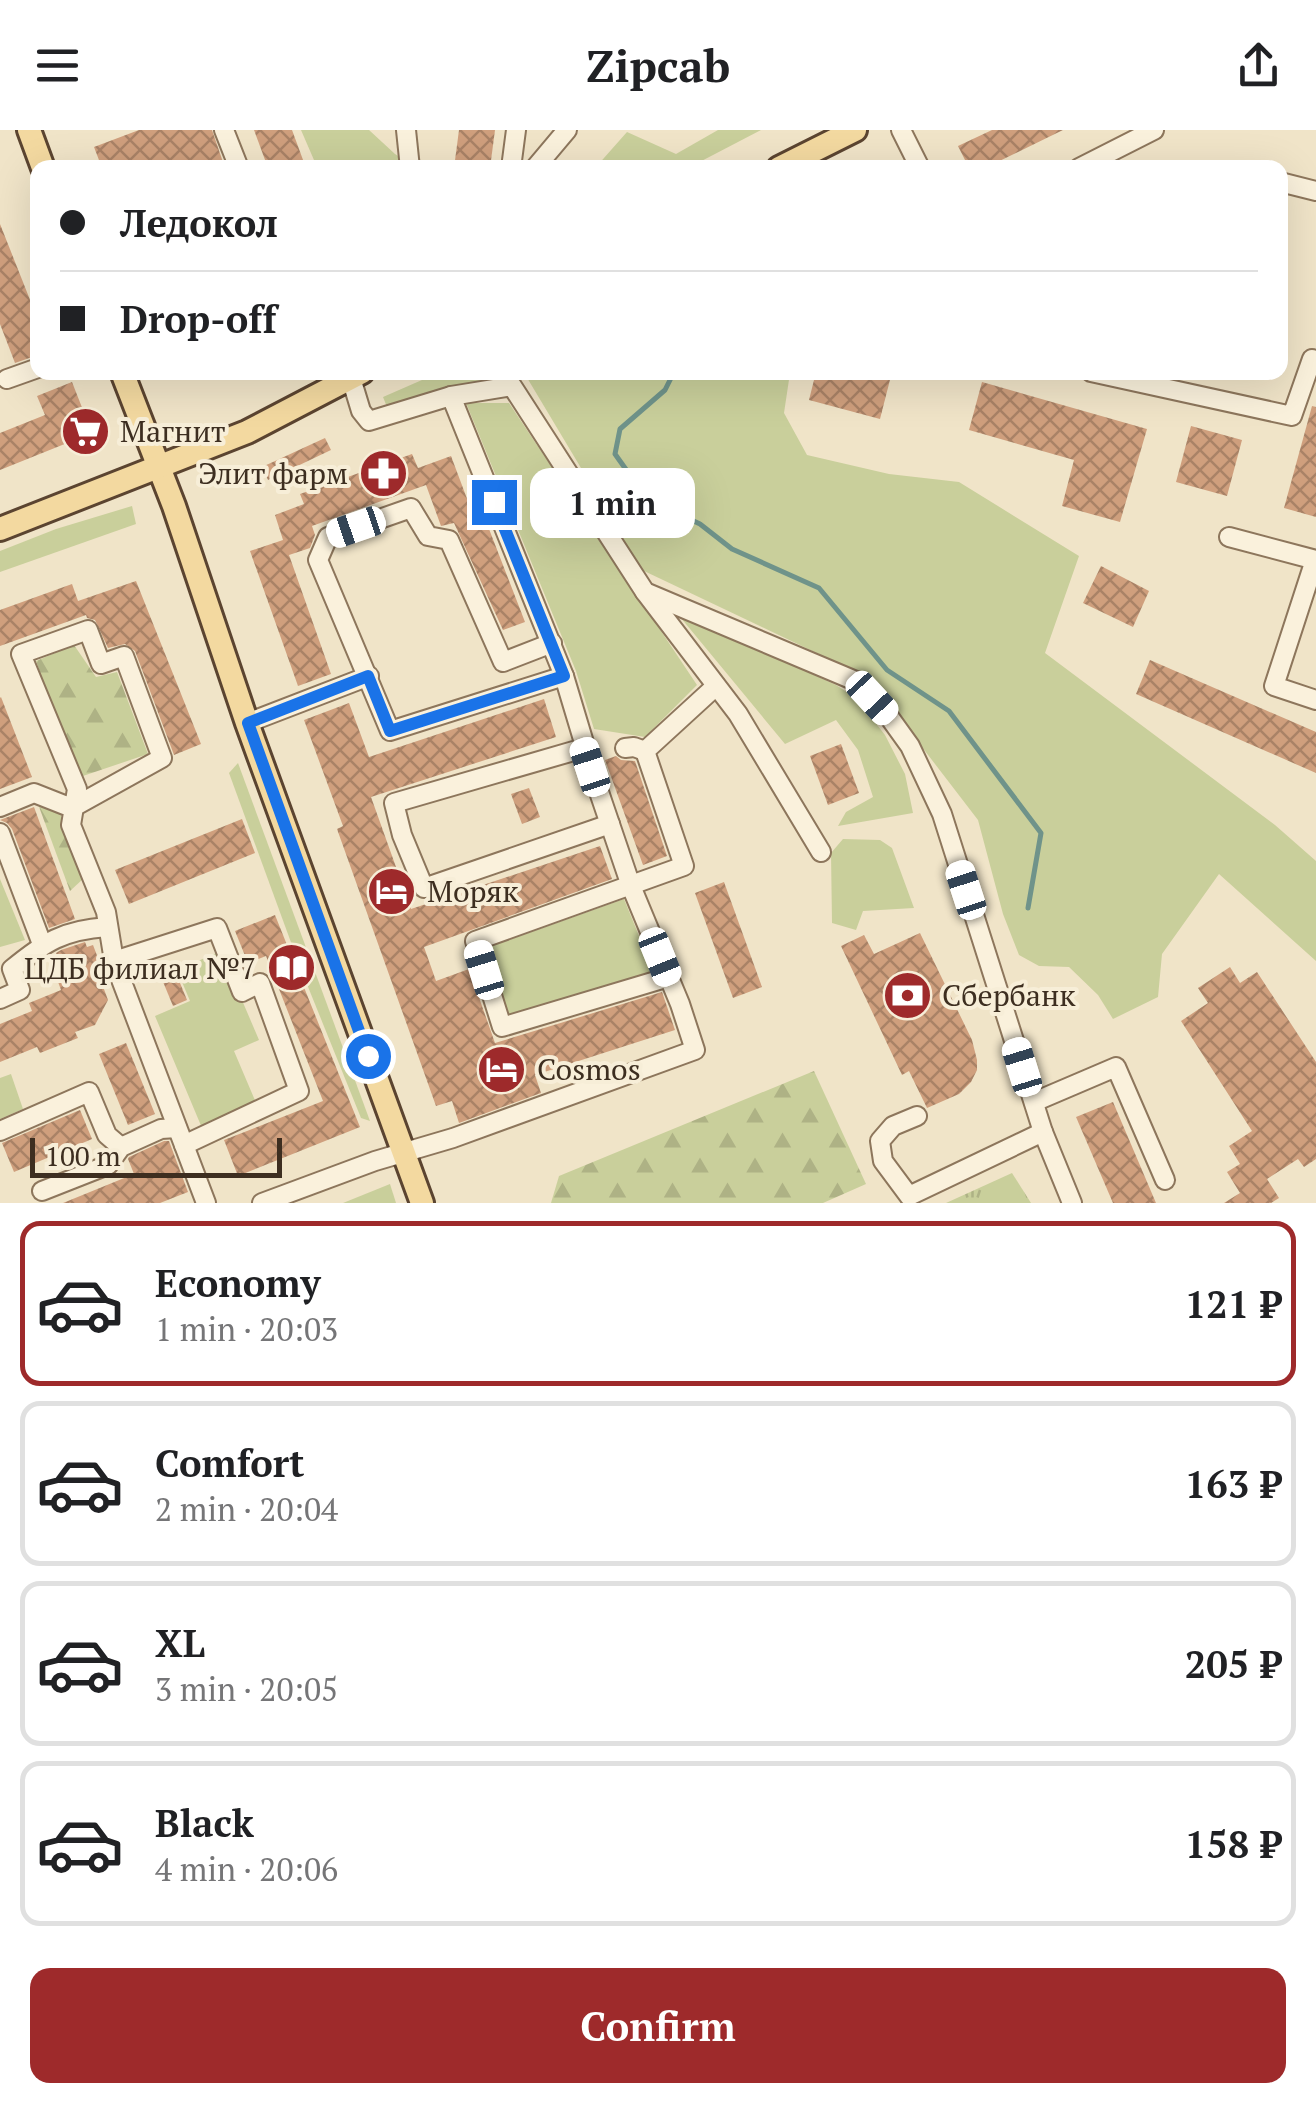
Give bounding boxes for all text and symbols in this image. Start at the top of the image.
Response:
text: Zipcab [586,35,730,95]
icon: menu [30,38,85,93]
icon: share [1231,38,1286,93]
text: Ледокол [120,198,278,248]
text: Drop-off [120,294,277,344]
supermarket icon: Магнит [59,405,111,457]
place label: Магнит [120,411,226,451]
pharmacy icon: Элит фарм [357,447,409,499]
place label: Элит фарм [198,453,348,493]
callout: 1 min [529,467,694,537]
route end [472,480,517,525]
text: 1 min [569,482,656,524]
car [323,503,389,551]
car [841,666,903,730]
car [566,734,614,800]
car [942,857,990,923]
hotel icon: Моряк [366,865,418,917]
place label: Моряк [427,871,519,911]
car [635,924,685,990]
car [461,937,507,1003]
library icon: ЦДБ филиал №7 [265,942,317,994]
place label: ЦДБ филиал №7 [24,948,256,988]
bank icon: Сбербанк [881,969,933,1021]
place label: Сбербанк [942,975,1076,1015]
route start [346,1034,391,1079]
car [999,1034,1045,1100]
hotel icon: Cosmos [476,1043,528,1095]
place label: Cosmos [537,1049,641,1089]
scale bar [30,1133,282,1178]
text: 100 m [45,1137,121,1174]
text: Economy [155,1258,321,1308]
icon: car [35,1259,125,1349]
text: 121 ₽ [1185,1279,1281,1329]
text: 1 min · 20:03 [155,1308,338,1350]
text: Comfort [155,1438,304,1488]
icon: car [35,1439,125,1529]
text: 163 ₽ [1185,1459,1281,1509]
text: 2 min · 20:04 [155,1488,338,1530]
text: XL [155,1618,205,1668]
icon: car [35,1619,125,1709]
text: 205 ₽ [1185,1639,1281,1689]
text: 3 min · 20:05 [155,1668,338,1710]
text: Black [155,1798,254,1848]
icon: car [35,1799,125,1889]
text: 158 ₽ [1185,1819,1281,1869]
text: 4 min · 20:06 [155,1848,338,1890]
button: Confirm [30,1968,1286,2083]

